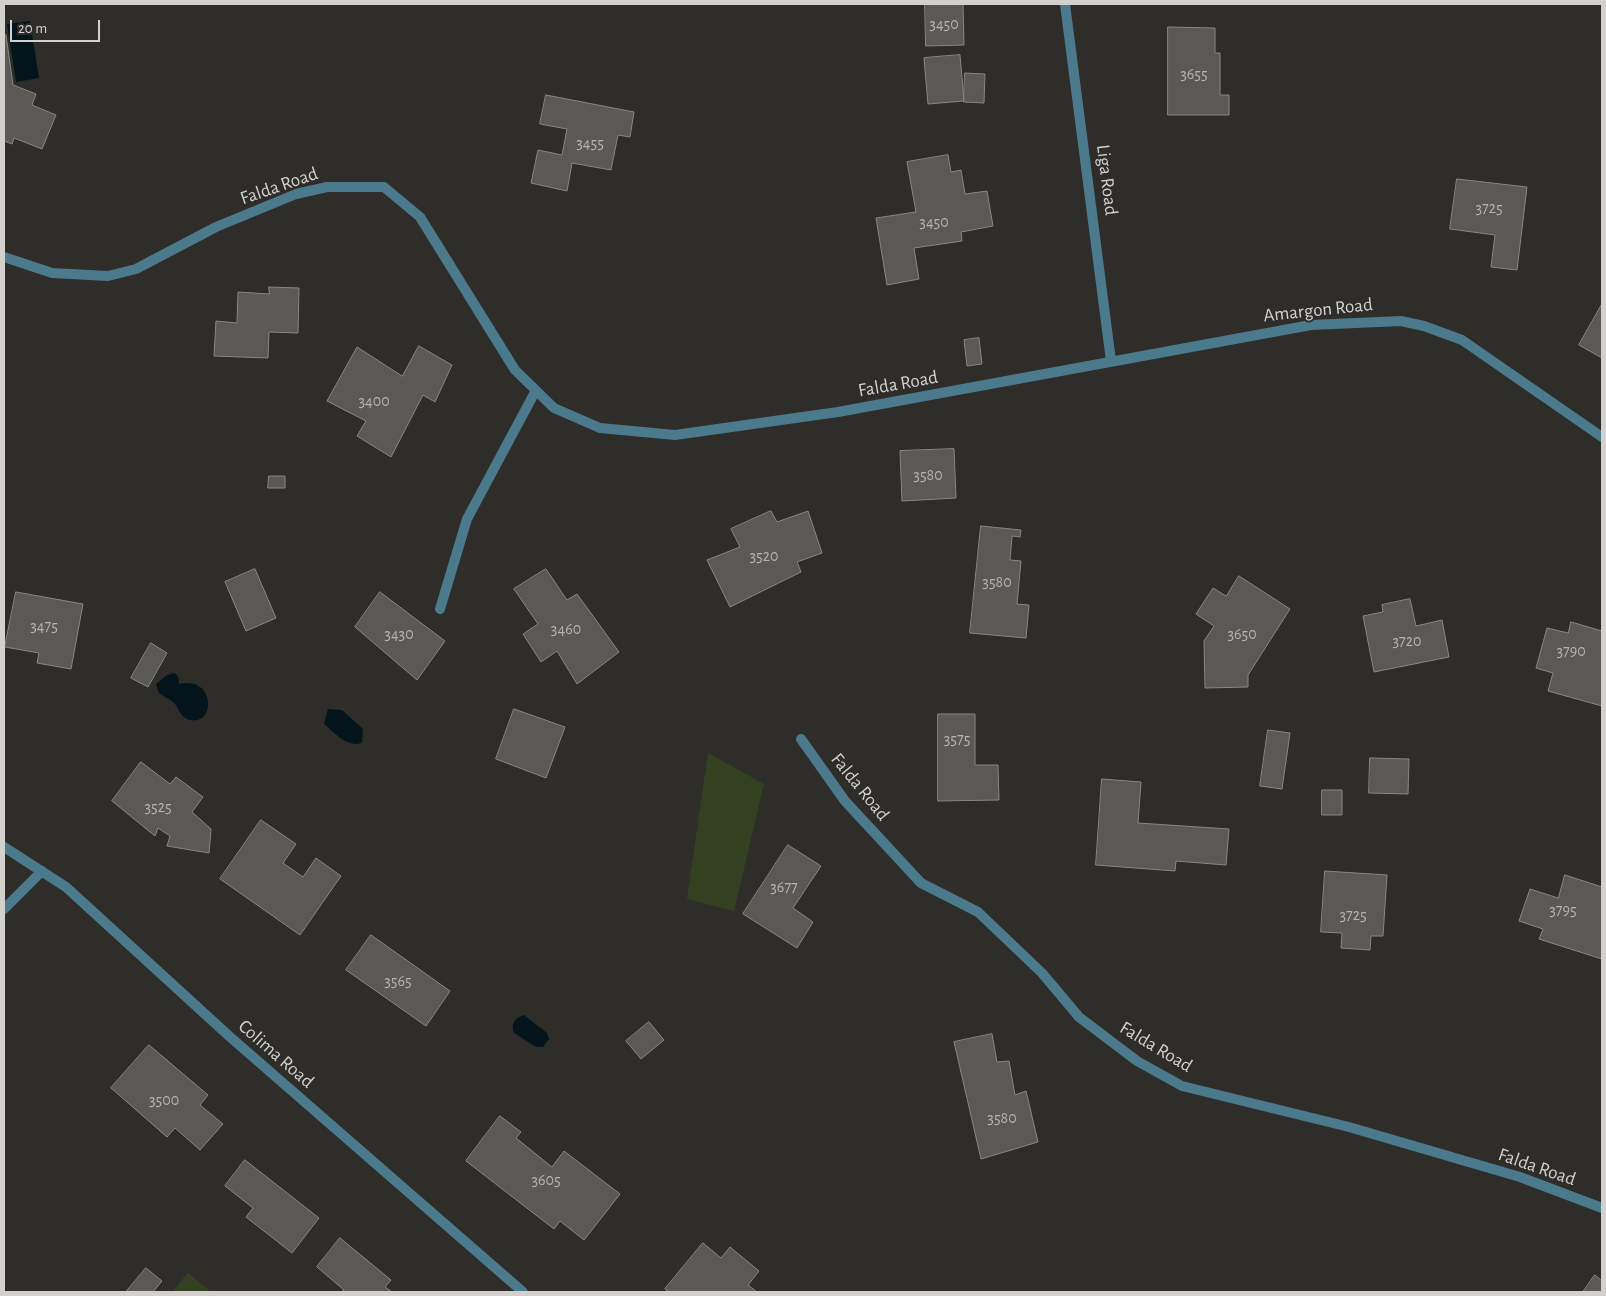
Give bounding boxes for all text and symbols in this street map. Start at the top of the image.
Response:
scale bar [12,10,102,42]
house number: 3450 [929,14,959,34]
text: 20 m [18,21,47,36]
house number: 3655 [1180,64,1208,84]
house number: 3455 [576,133,604,153]
street label: Liga Road [1091,143,1123,217]
street label: Falda Road [237,162,321,210]
house number: 3725 [1475,198,1503,218]
house number: 3450 [919,212,949,232]
street label: Amargon Road [1262,293,1374,327]
street label: Falda Road [856,366,940,402]
house number: 3400 [358,391,390,411]
house number: 3580 [913,465,943,485]
house number: 3520 [749,546,779,566]
house number: 3580 [982,572,1012,592]
house number: 3475 [30,616,58,636]
house number: 3460 [551,619,581,639]
house number: 3430 [384,624,414,644]
house number: 3650 [1227,624,1257,644]
house number: 3720 [1393,631,1421,651]
house number: 3790 [1556,641,1586,661]
house number: 3575 [944,729,970,749]
street label: Falda Road [826,748,894,826]
house number: 3525 [144,797,172,817]
house number: 3677 [770,877,798,897]
house number: 3795 [1549,900,1577,920]
house number: 3725 [1339,905,1367,925]
house number: 3565 [384,971,412,991]
street label: Colima Road [233,1015,319,1093]
street label: Falda Road [1116,1016,1196,1078]
house number: 3500 [149,1090,179,1110]
house number: 3580 [987,1108,1017,1128]
street label: Falda Road [1495,1143,1579,1191]
house number: 3605 [531,1170,561,1190]

